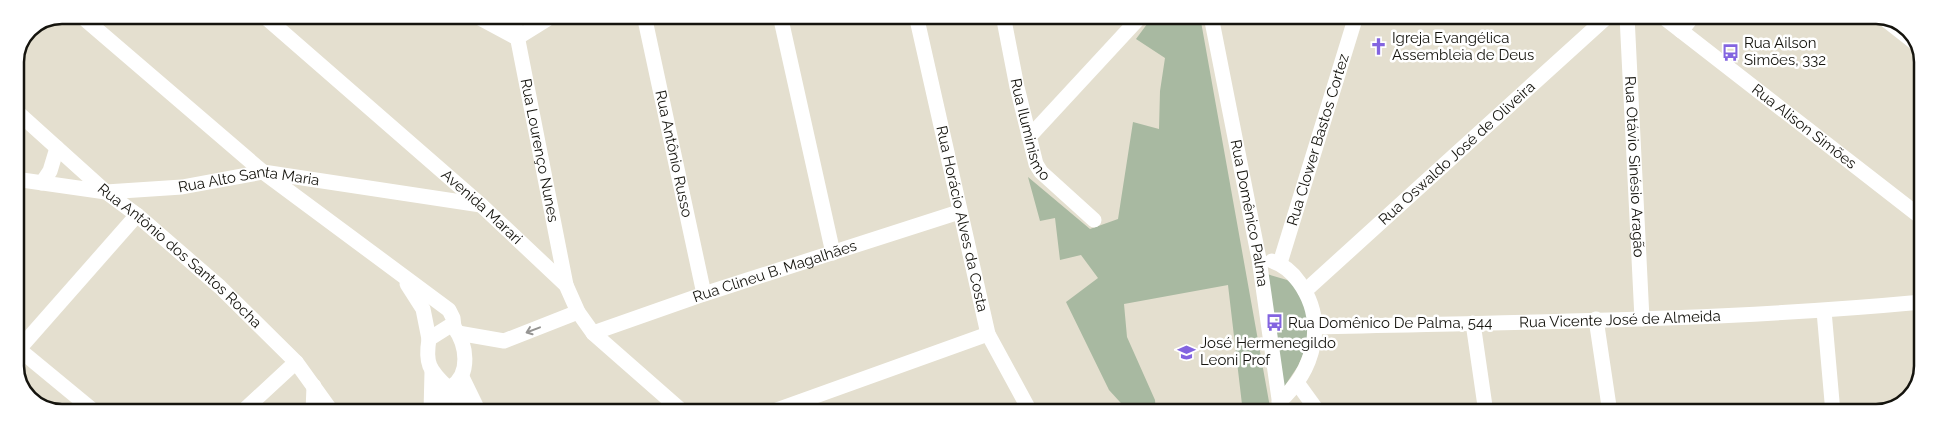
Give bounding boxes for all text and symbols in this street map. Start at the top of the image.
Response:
place label: Igreja Evangélica Assembleia de Deus [1392,29,1534,64]
place label: Rua Ailson Simões, 332 [1744,34,1826,69]
church icon: Igreja Evangélica Assembleia de Deus [1368,37,1388,57]
bus stop icon: Rua Ailson Simões, 332 [1720,42,1740,62]
street label: Rua Clower Bastos Cortez [1283,52,1353,228]
street label: Rua Otávio Sinésio Aragão [1621,76,1648,258]
street label: Rua Lourenço Nunes [517,77,562,224]
street label: Rua Iluminismo [1007,77,1054,185]
street label: Rua Oswaldo José de Oliveira [1375,78,1539,229]
street label: Rua Alison Simões [1748,80,1860,173]
street label: Rua Antônio Russo [651,89,696,219]
street label: Rua Horácio Alves da Costa [932,124,992,314]
street label: Rua Domênico Palma [1227,138,1272,288]
street label: Rua Alto Santa Maria [177,163,321,197]
street label: Avenida Marari [438,166,526,248]
street label: Rua Antônio dos Santos Rocha [94,180,265,332]
street label: Rua Clineu B. Magalhães [690,236,859,306]
street label: Rua Vicente José de Almeida [1519,307,1721,331]
bus stop icon: Rua Domênico De Palma, 544 [1264,313,1284,333]
place label: Rua Domênico De Palma, 544 [1288,314,1492,332]
one-way arrow [526,326,541,335]
place label: José Hermenegildo Leoni Prof [1200,334,1336,369]
school or university icon: José Hermenegildo Leoni Prof [1176,342,1196,362]

